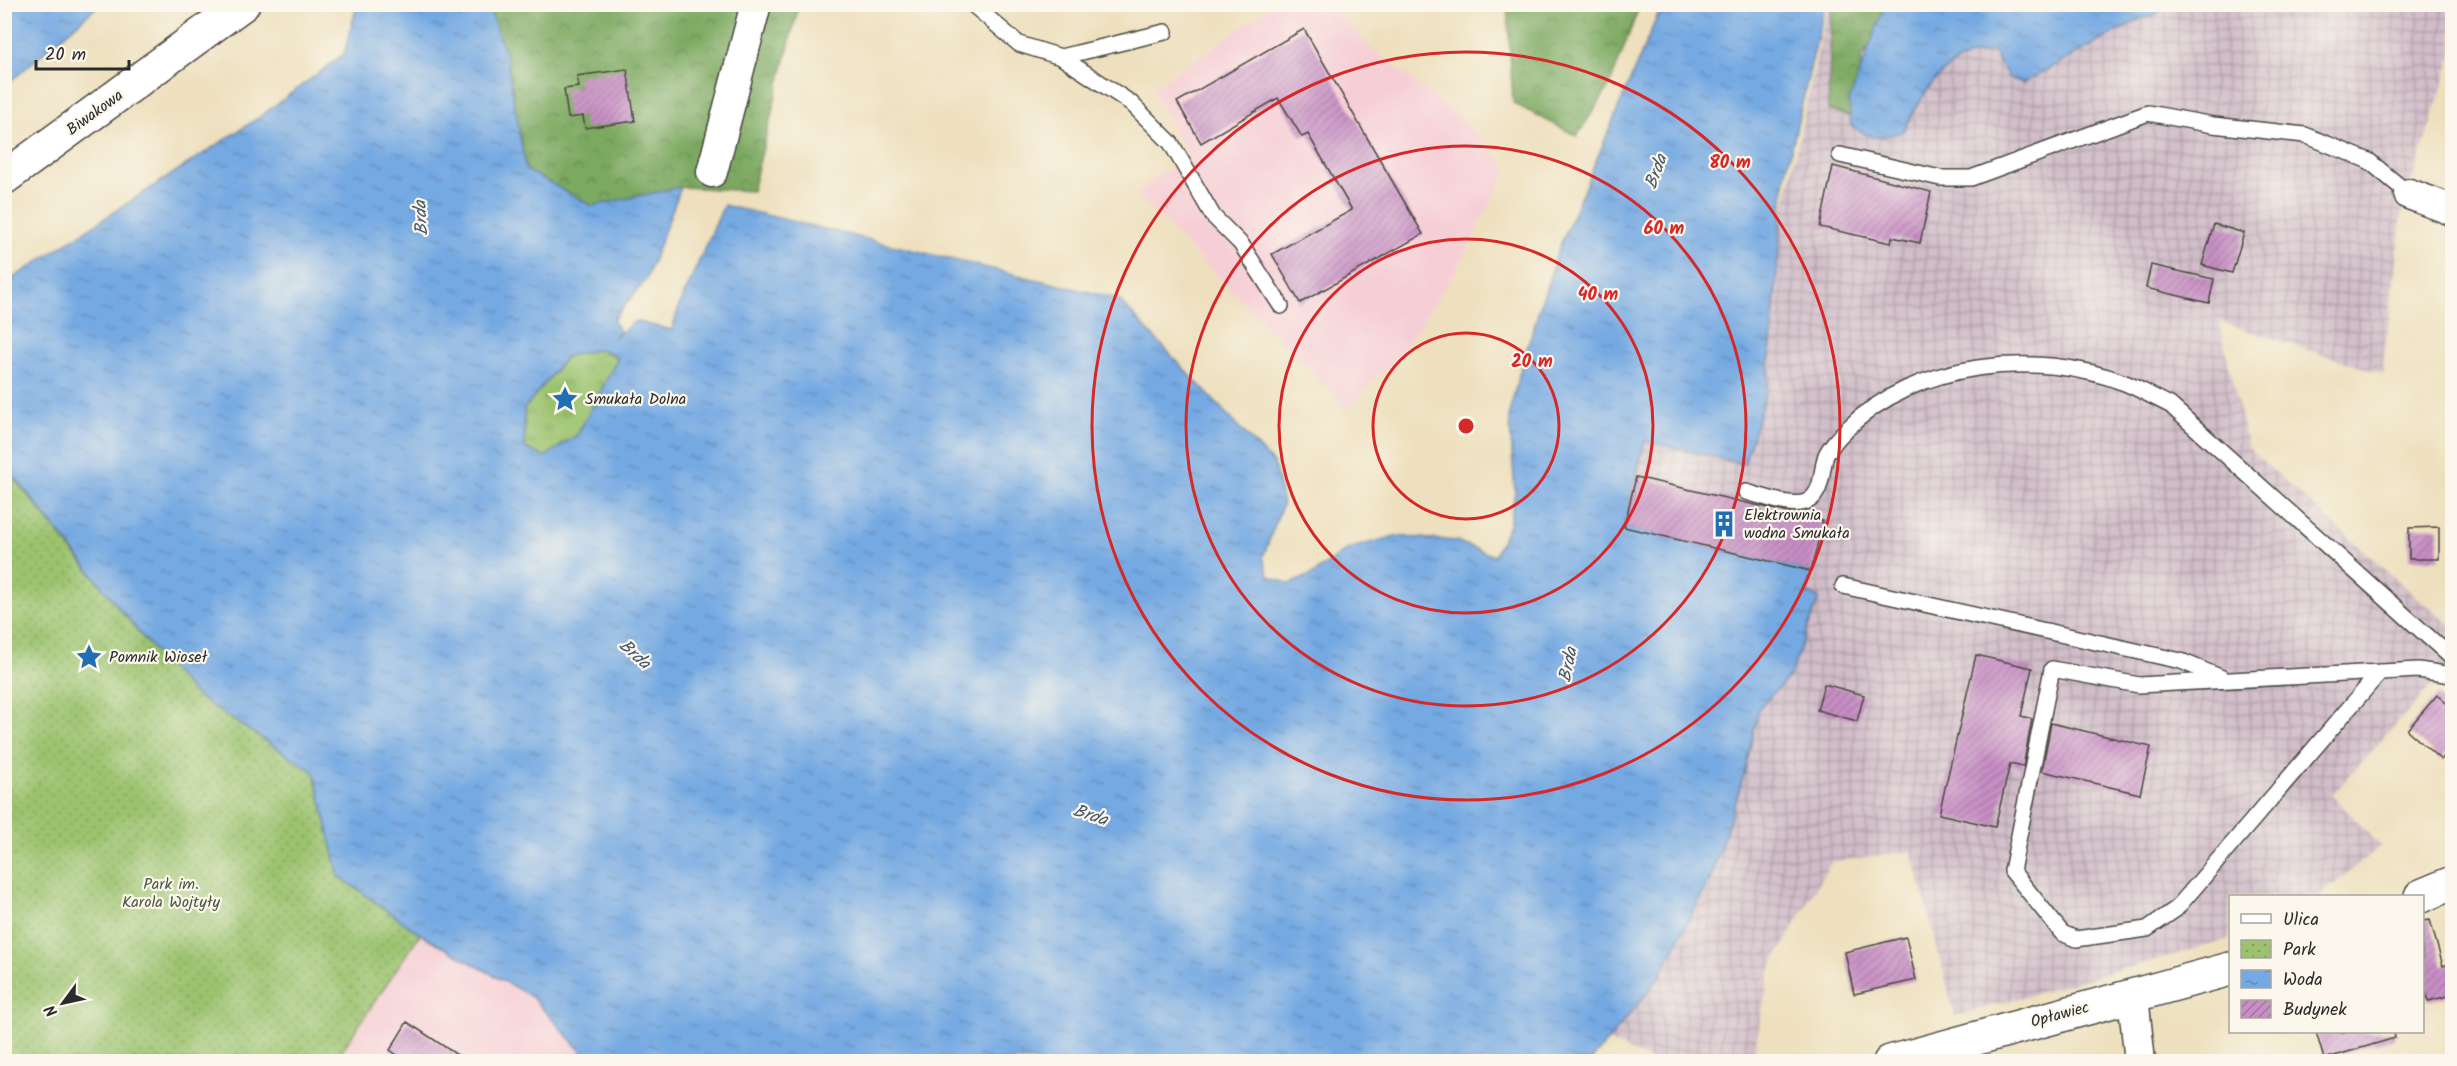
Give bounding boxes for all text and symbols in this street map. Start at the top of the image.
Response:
scale bar [36,33,129,71]
text: 20 m [45,41,86,70]
street label: Biwakowa [61,84,129,142]
water label: Brda [1637,149,1677,193]
text: 80 m [1709,149,1751,178]
water label: Brda [407,198,437,236]
text: 60 m [1644,215,1685,244]
text: 40 m [1578,281,1619,310]
text: 20 m [1511,348,1553,377]
place icon: Smukała Dolna [550,384,580,414]
place label: Smukała Dolna [585,387,686,412]
centre of rings [1456,416,1476,436]
place label: Elektrownia wodna Smukała [1744,503,1850,546]
building icon: Elektrownia wodna Smukała [1709,509,1739,539]
water label: Brda [611,633,658,678]
place icon: Pomnik Wioseł [74,642,104,672]
water label: Brda [1551,644,1587,685]
place label: Pomnik Wioseł [109,645,209,670]
water label: Brda [1069,797,1113,836]
park label: Park im. Karola Wojtyły [122,872,221,915]
legend [2229,895,2424,1033]
text: Ulica [2283,906,2319,935]
text: Park [2283,936,2316,965]
text: Woda [2283,966,2323,995]
north arrow [33,973,93,1033]
street label: Opławiec [2028,995,2092,1035]
text: Budynek [2283,996,2347,1025]
text: N [38,999,65,1021]

